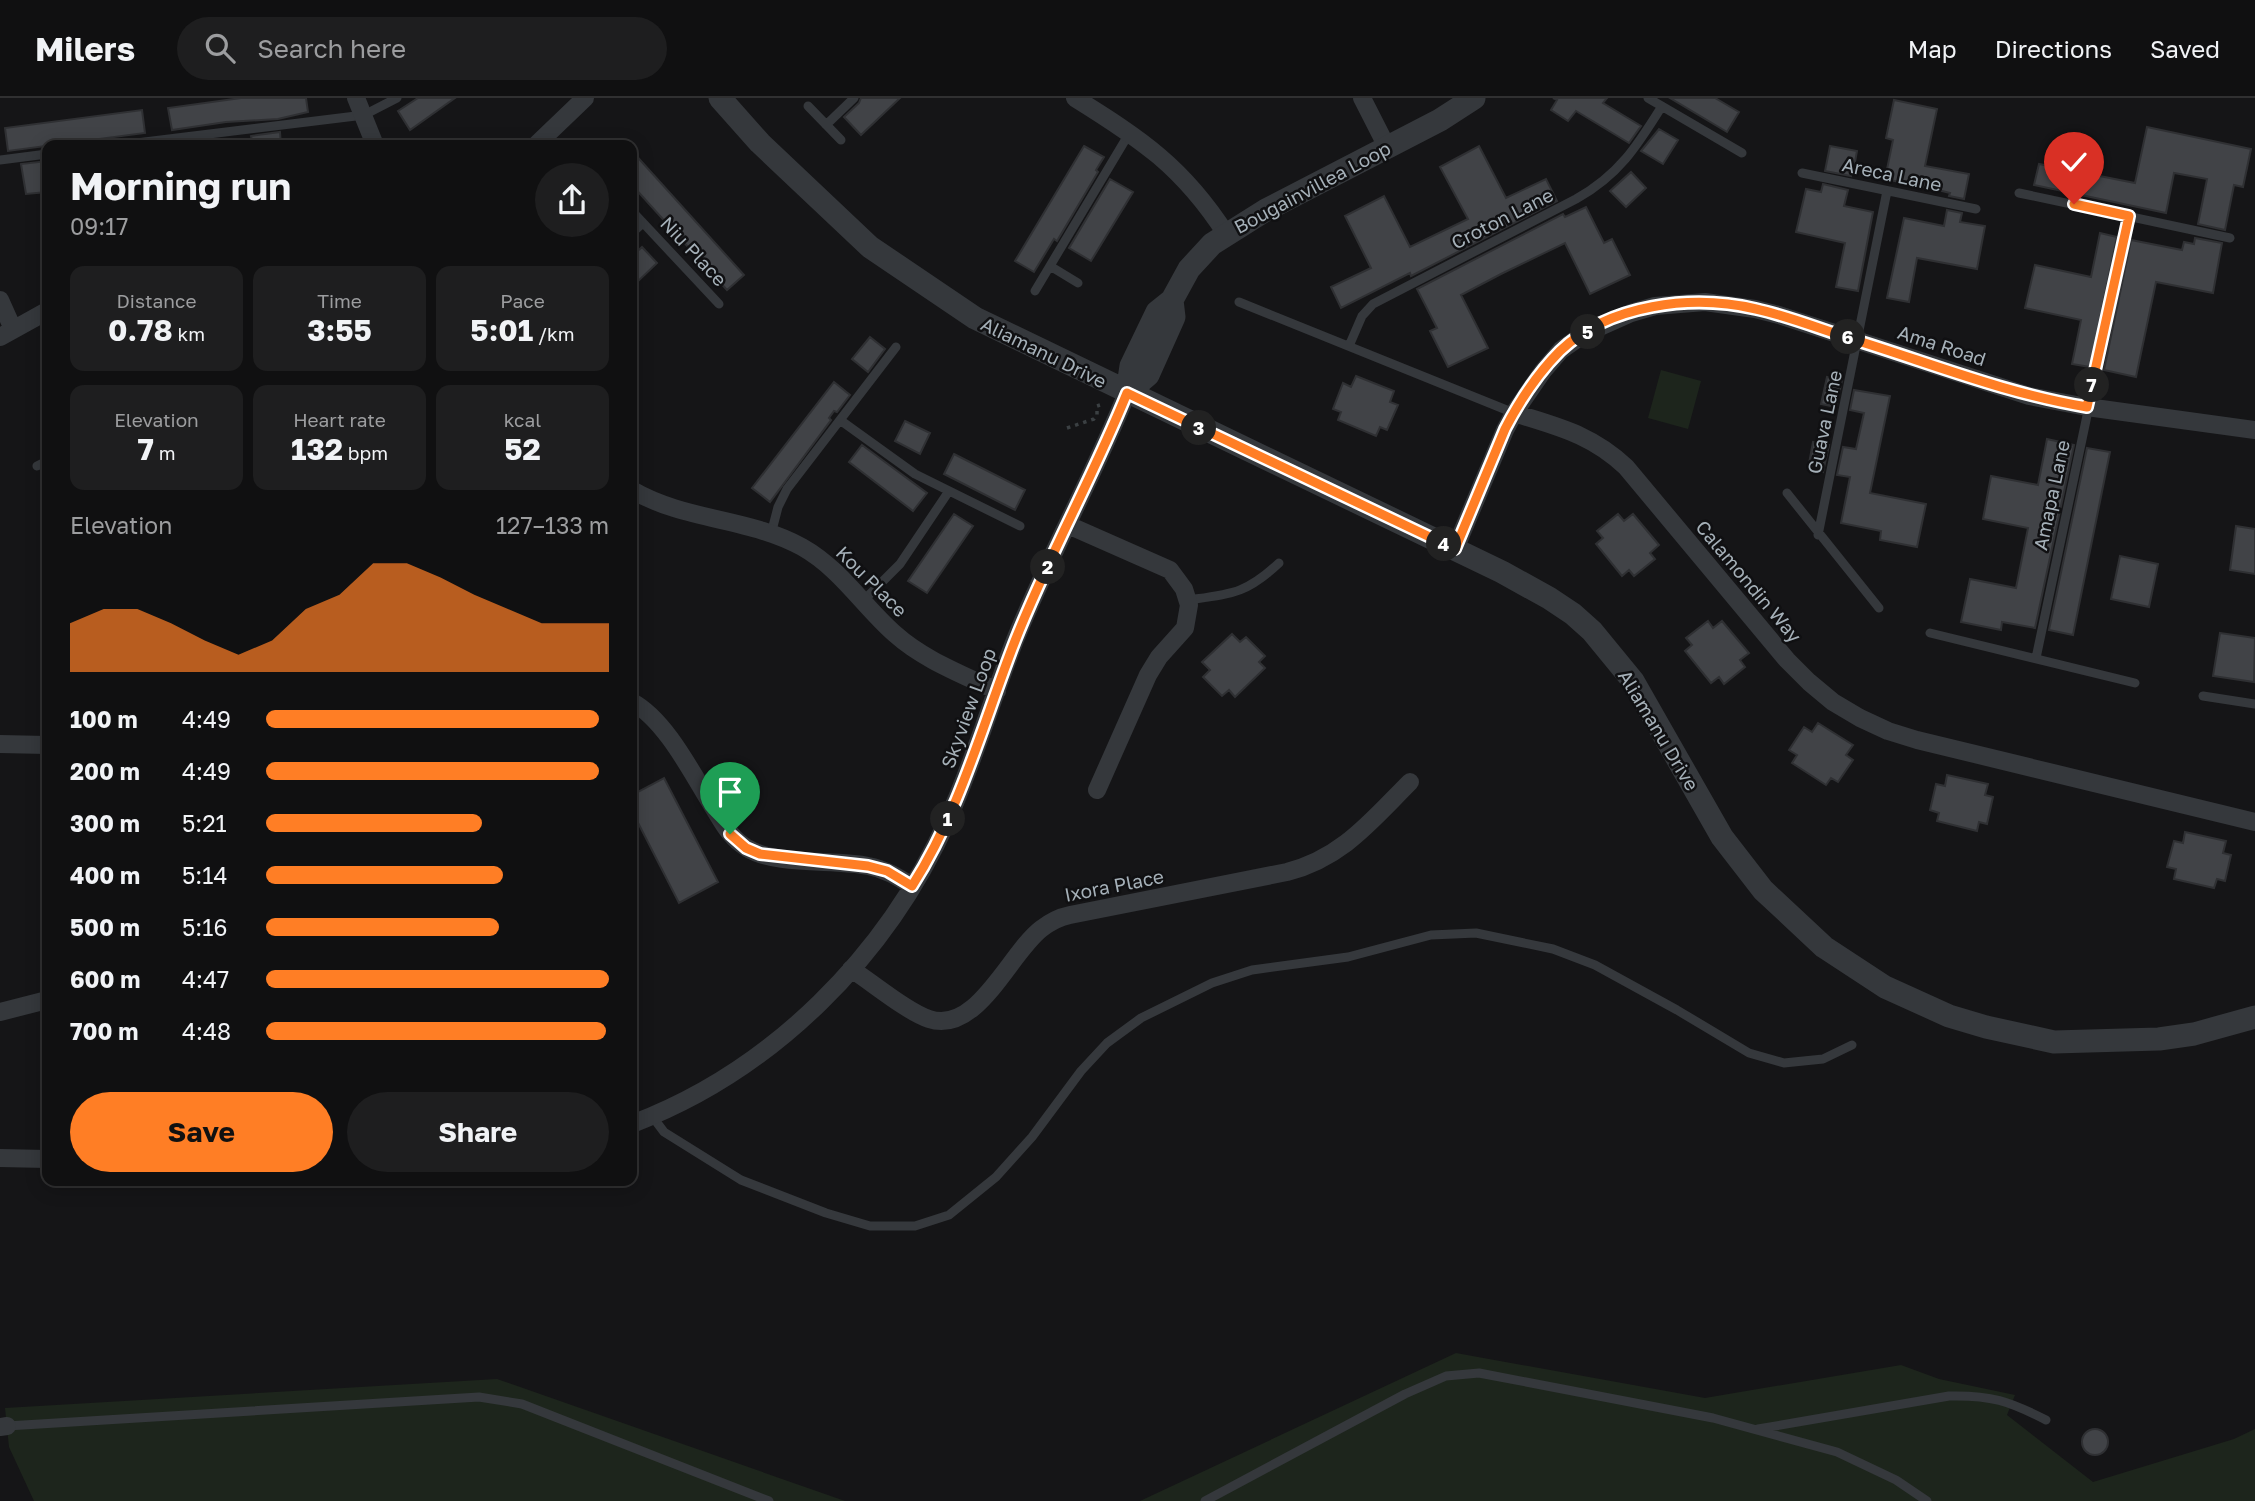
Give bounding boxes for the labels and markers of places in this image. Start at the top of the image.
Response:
pin [2044,132,2104,204]
pin: 5 [1570,314,1606,350]
pin: 6 [1830,320,1866,354]
pin: 7 [2074,368,2110,402]
pin: 3 [1182,410,1216,446]
pin: 4 [1426,526,1462,562]
pin: 2 [1030,550,1066,584]
pin [700,762,760,834]
pin: 1 [930,802,965,836]

